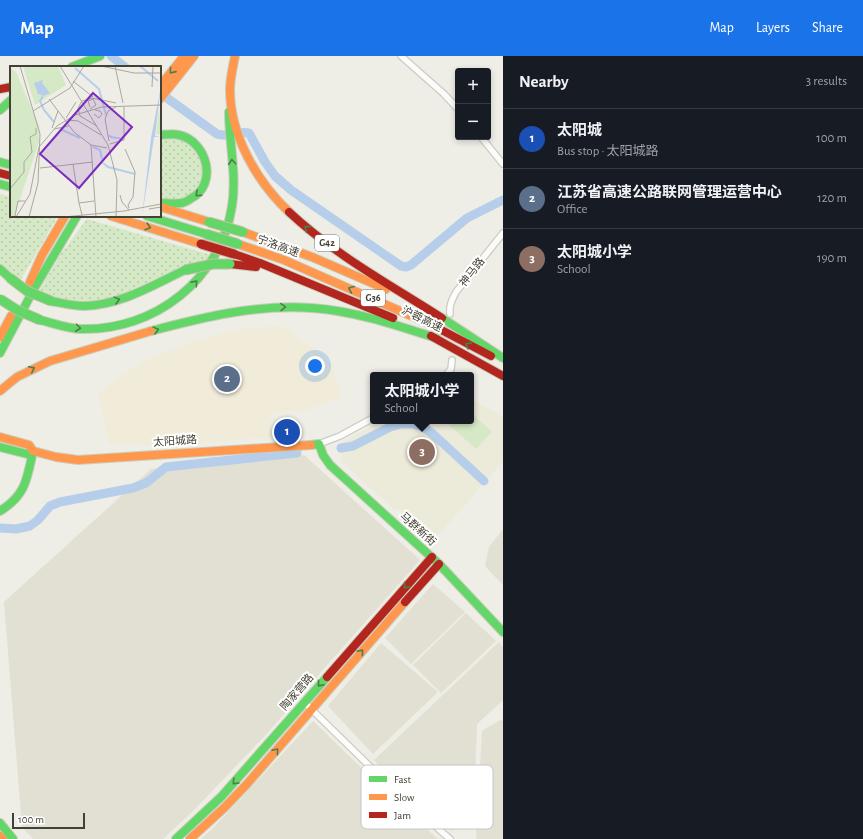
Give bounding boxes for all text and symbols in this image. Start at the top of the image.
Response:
text: Map [20,19,54,38]
text: Map [709,21,734,35]
text: Layers [756,21,790,35]
text: Share [812,21,843,35]
inset map [10,66,161,217]
one-way arrow [170,66,177,73]
map controls [455,68,491,140]
button: + [455,68,491,104]
text: Nearby [519,73,569,90]
text: 3 results [806,75,847,88]
button: − [455,104,491,140]
text: 太阳城 [557,123,602,138]
text: 1 [530,132,534,145]
text: 100 m [816,132,847,145]
text: Bus stop · 太阳城路 [557,145,659,158]
one-way arrow [228,159,237,165]
text: 江苏省高速公路联网管理运营中心 [557,185,782,200]
one-way arrow [195,190,203,197]
text: 2 [529,192,535,205]
text: 120 m [817,192,847,205]
text: Office [557,203,587,216]
one-way arrow [145,222,152,231]
one-way arrow [304,225,312,232]
street label: 宁洛高速 [255,232,301,259]
road number: G42 [315,235,339,251]
text: 太阳城小学 [557,245,632,260]
text: 3 [529,252,535,265]
text: 190 m [817,252,847,265]
street label: 神马路 [457,255,486,288]
text: School [557,263,591,276]
one-way arrow [190,280,197,287]
one-way arrow [348,285,355,293]
road number: G36 [361,290,385,306]
one-way arrow [113,296,120,305]
one-way arrow [280,303,286,311]
street label: 沪蓉高速 [400,304,445,334]
one-way arrow [75,323,81,332]
one-way arrow [152,326,159,335]
one-way arrow [465,342,473,350]
your location [305,356,325,376]
pin: 2 [214,364,240,394]
one-way arrow [28,366,35,374]
popup [370,372,474,424]
text: 太阳城小学 [384,384,460,399]
text: School [384,402,418,415]
pin: 1 [274,417,300,447]
street label: 太阳城路 [153,433,197,448]
pin: 3 [409,437,435,467]
street label: 马群新街 [398,509,439,548]
one-way arrow [404,582,411,589]
one-way arrow [356,650,363,657]
street label: 陶家营路 [278,671,316,712]
one-way arrow [318,679,325,687]
one-way arrow [271,748,278,755]
legend [361,765,493,829]
text: Fast [394,774,412,785]
one-way arrow [232,777,239,785]
text: Slow [394,792,415,803]
text: Jam [394,810,411,821]
scale bar [12,811,85,830]
text: 100 m [18,814,44,825]

